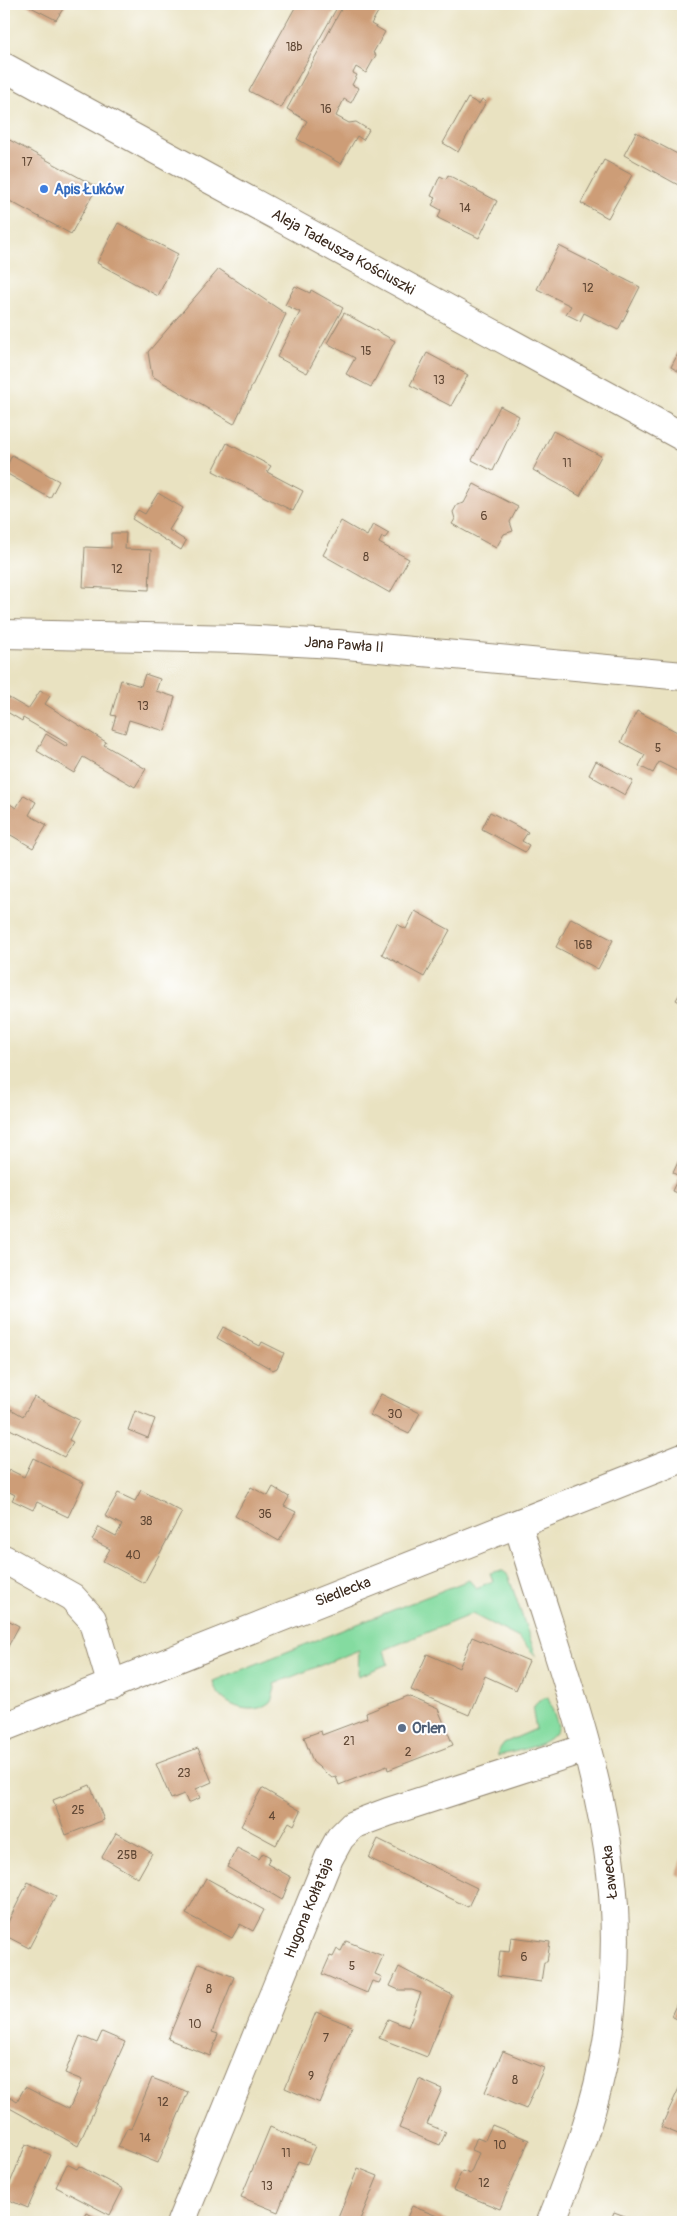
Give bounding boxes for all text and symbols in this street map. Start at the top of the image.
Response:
house number: 18b [286,40,302,55]
house number: 16 [320,102,332,117]
house number: 17 [21,155,33,170]
place label: Apis Łuków [54,180,125,199]
marker: Apis Łuków [38,183,50,195]
house number: 14 [459,201,471,216]
street label: Aleja Tadeusza Kościuszki [268,205,418,300]
house number: 12 [582,281,594,296]
house number: 15 [360,344,372,359]
house number: 13 [433,373,445,388]
house number: 11 [562,456,572,471]
house number: 6 [481,509,488,524]
house number: 8 [363,550,369,565]
house number: 12 [111,562,123,577]
street label: Jana Pawła II [304,633,384,657]
house number: 13 [137,699,149,714]
house number: 5 [655,741,661,756]
house number: 16B [574,938,592,953]
house number: 30 [388,1407,402,1422]
house number: 36 [258,1507,272,1522]
house number: 38 [140,1514,152,1529]
house number: 40 [125,1548,141,1563]
street label: Siedlecka [313,1573,373,1611]
place label: Orlen [412,1719,447,1738]
marker: Orlen [396,1722,408,1734]
house number: 21 [343,1734,355,1749]
house number: 2 [405,1745,412,1760]
house number: 23 [177,1766,191,1781]
house number: 25 [71,1803,85,1818]
house number: 4 [269,1809,276,1824]
street label: Ławecka [598,1844,622,1901]
house number: 25B [117,1848,137,1863]
street label: Hugona Kołłątaja [280,1855,338,1961]
house number: 6 [521,1950,528,1965]
house number: 5 [349,1959,355,1974]
house number: 8 [206,1982,212,1997]
house number: 10 [189,2017,201,2032]
house number: 7 [323,2031,330,2046]
house number: 9 [308,2069,314,2084]
house number: 8 [512,2073,518,2088]
house number: 12 [157,2095,169,2110]
house number: 14 [139,2131,151,2146]
house number: 10 [494,2138,506,2153]
house number: 11 [281,2146,291,2161]
house number: 12 [478,2176,490,2191]
house number: 13 [261,2179,273,2194]

